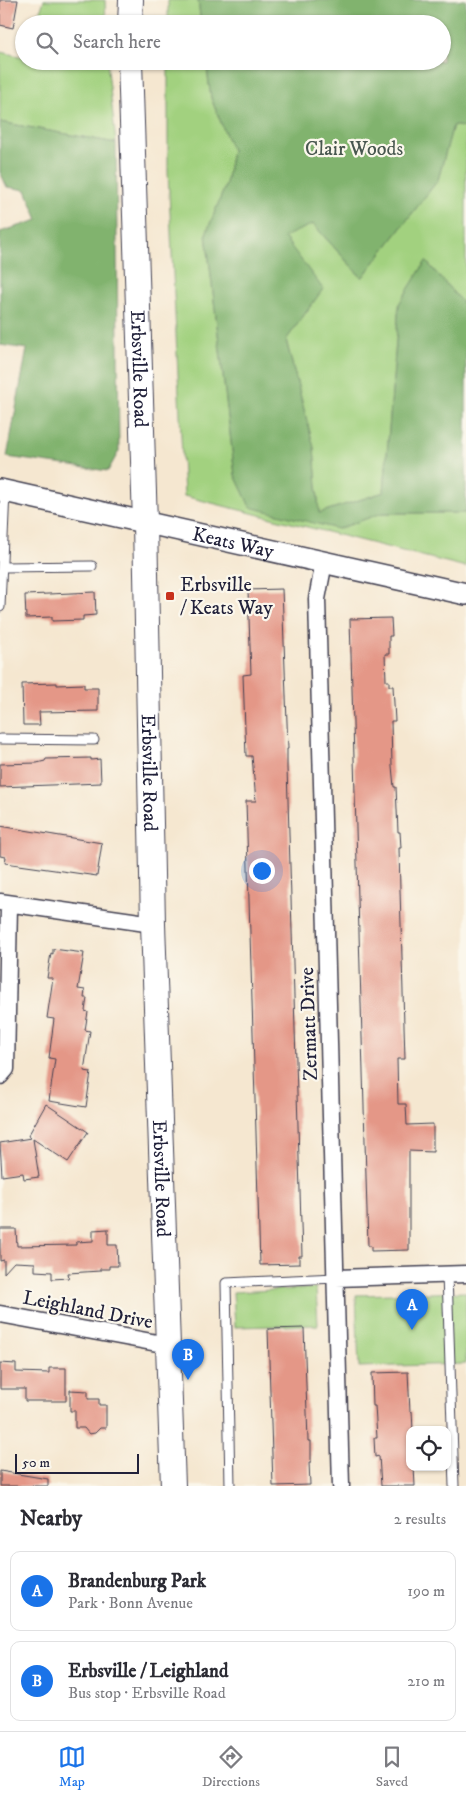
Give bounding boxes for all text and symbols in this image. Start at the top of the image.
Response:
search box [15,15,451,70]
icon: search [33,29,61,57]
text: Search here [73,31,161,54]
park label: Clair Woods [305,137,403,162]
street label: Erbsville Road [124,310,153,428]
street label: Keats Way [190,522,277,565]
place label: Erbsville / Keats Way [180,573,273,621]
marker: Erbsville / Keats Way [164,590,176,602]
street label: Erbsville Road [135,714,162,832]
your location [249,858,275,884]
street label: Zermatt Drive [295,967,324,1081]
street label: Erbsville Road [146,1119,175,1238]
street label: Leighland Drive [21,1286,155,1335]
pin: A [396,1289,428,1330]
pin: B [172,1339,204,1380]
map controls [406,1426,451,1471]
button: locate [406,1426,451,1471]
scale bar [15,1451,139,1474]
text: 50 m [22,1454,50,1472]
text: Nearby [20,1506,82,1532]
text: 2 results [394,1509,446,1529]
text: Brandenburg Park [68,1570,206,1593]
text: A [32,1581,42,1601]
text: 190 m [407,1581,445,1601]
text: Park · Bonn Avenue [68,1593,193,1613]
text: Erbsville / Leighland [68,1660,228,1683]
text: B [32,1671,42,1691]
text: 210 m [407,1671,445,1691]
text: Bus stop · Erbsville Road [68,1683,226,1703]
tab: Map [58,1743,86,1791]
tab: Directions [202,1743,260,1791]
tab: Saved [376,1743,408,1791]

